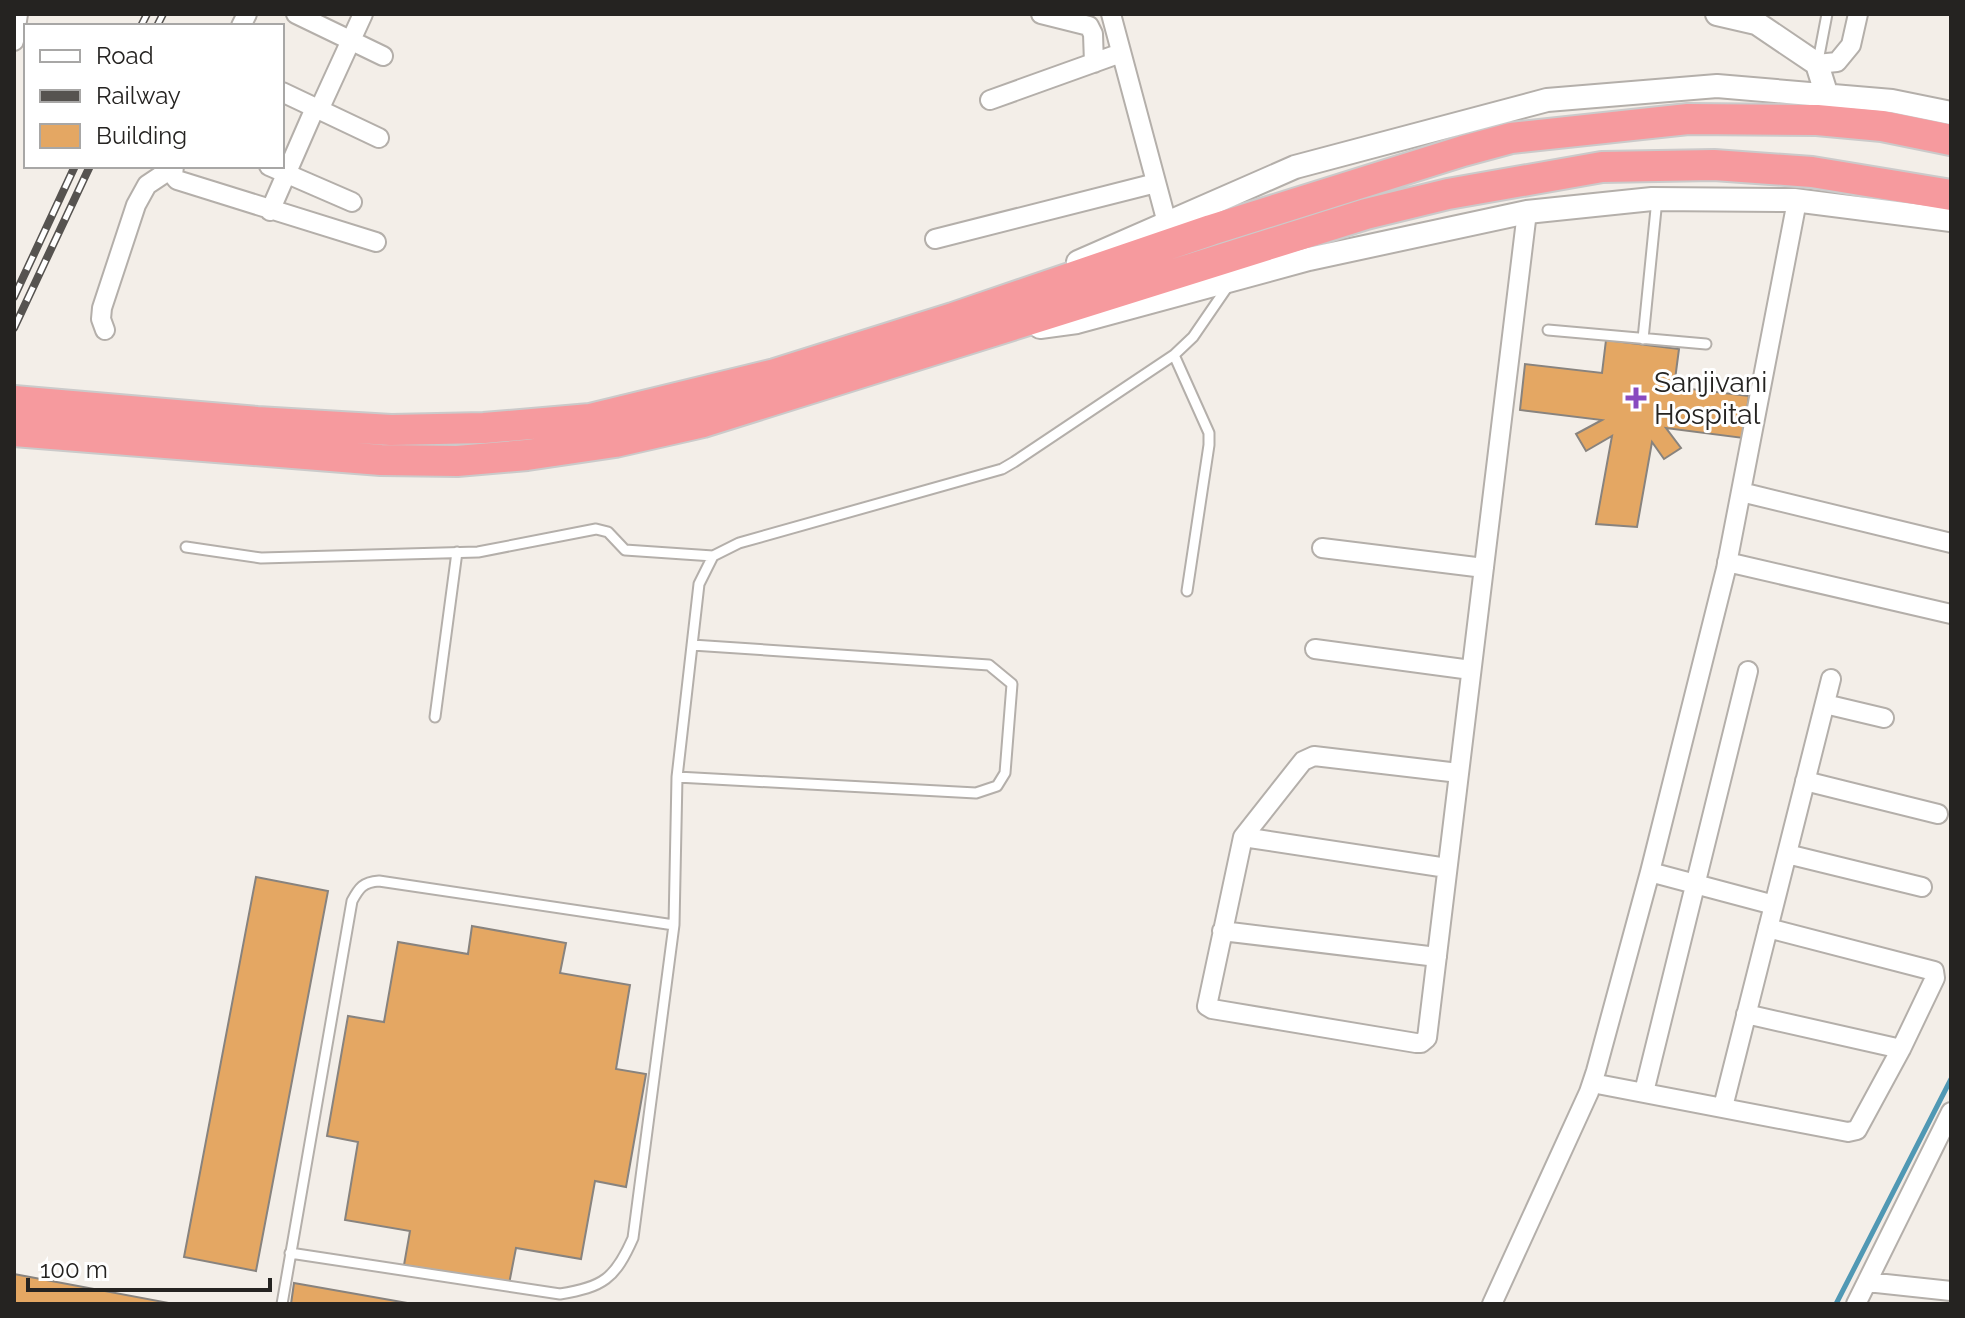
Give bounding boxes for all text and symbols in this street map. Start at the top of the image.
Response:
legend [24,24,284,168]
text: Road [96,41,154,70]
text: Railway [96,81,181,110]
text: Building [96,121,187,150]
place label: Sanjivani Hospital [1654,366,1767,431]
marker: Sanjivani Hospital [1625,387,1647,409]
scale bar [28,1242,270,1292]
text: 100 m [40,1255,108,1284]

